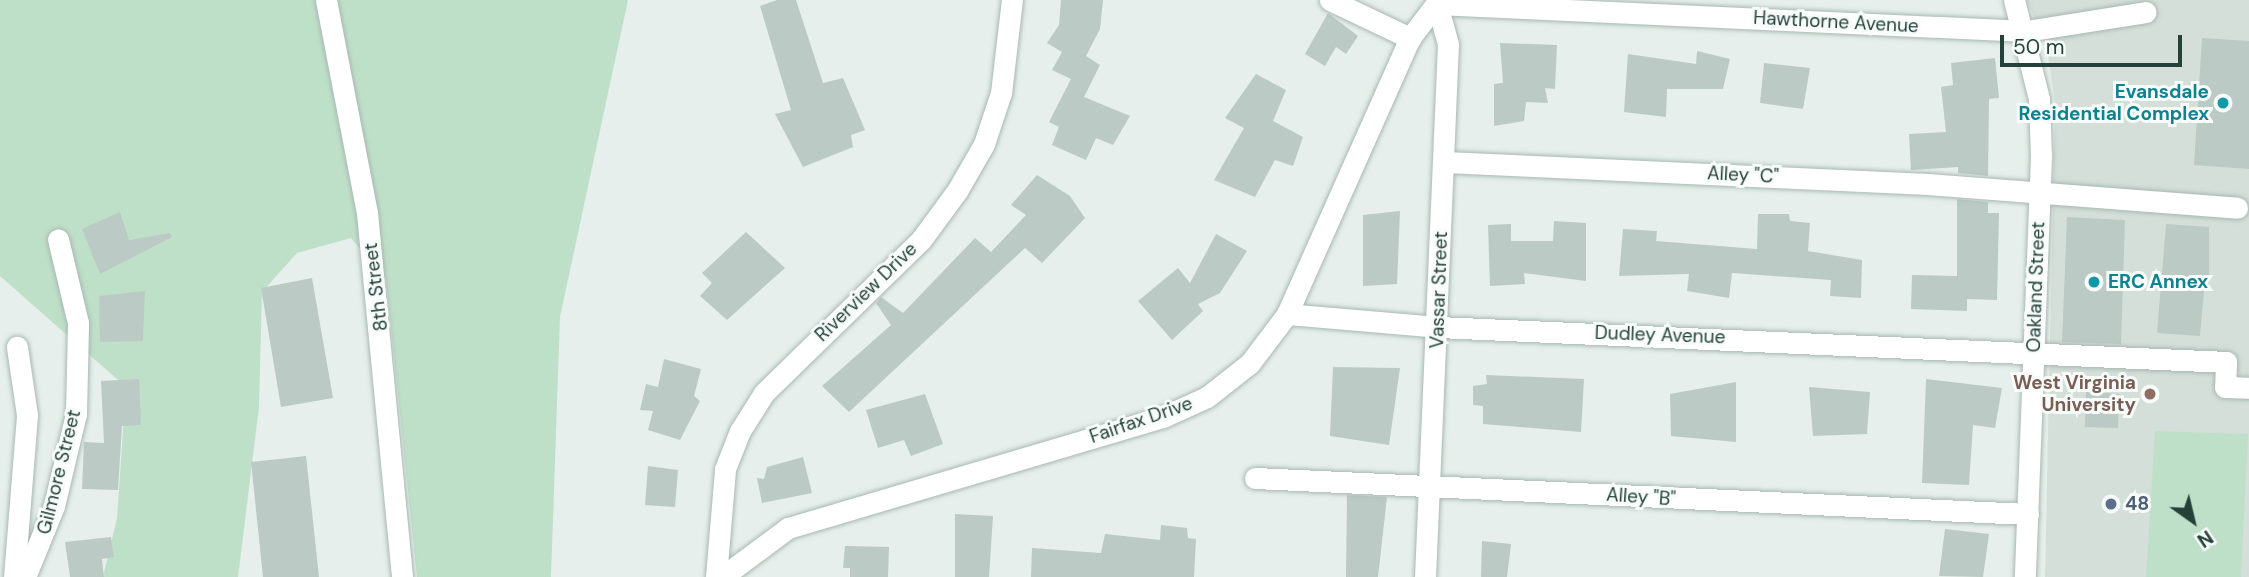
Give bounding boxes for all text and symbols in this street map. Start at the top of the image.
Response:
street label: Hawthorne Avenue [1753,6,1919,38]
scale bar [2004,21,2186,65]
text: 50 m [2013,33,2064,61]
place label: Evansdale Residential Complex [2018,81,2209,125]
marker: Evansdale Residential Complex [2215,95,2231,111]
street label: Alley "C" [1707,162,1779,188]
street label: Oakland Street [2022,221,2050,353]
street label: Vassar Street [1426,231,1452,349]
street label: Riverview Drive [810,238,922,346]
street label: 8th Street [359,242,393,332]
place label: ERC Annex [2108,271,2208,293]
marker: ERC Annex [2086,274,2102,290]
street label: Dudley Avenue [1594,321,1726,349]
place label: West Virginia University [2013,372,2136,416]
marker: West Virginia University [2142,386,2158,402]
street label: Fairfax Drive [1087,392,1195,448]
street label: Gilmore Street [32,407,86,537]
street label: Alley "B" [1605,483,1677,511]
north arrow [2158,486,2228,556]
place label: 48 [2125,493,2149,515]
marker: 48 [2103,496,2119,512]
text: N [2192,525,2218,553]

